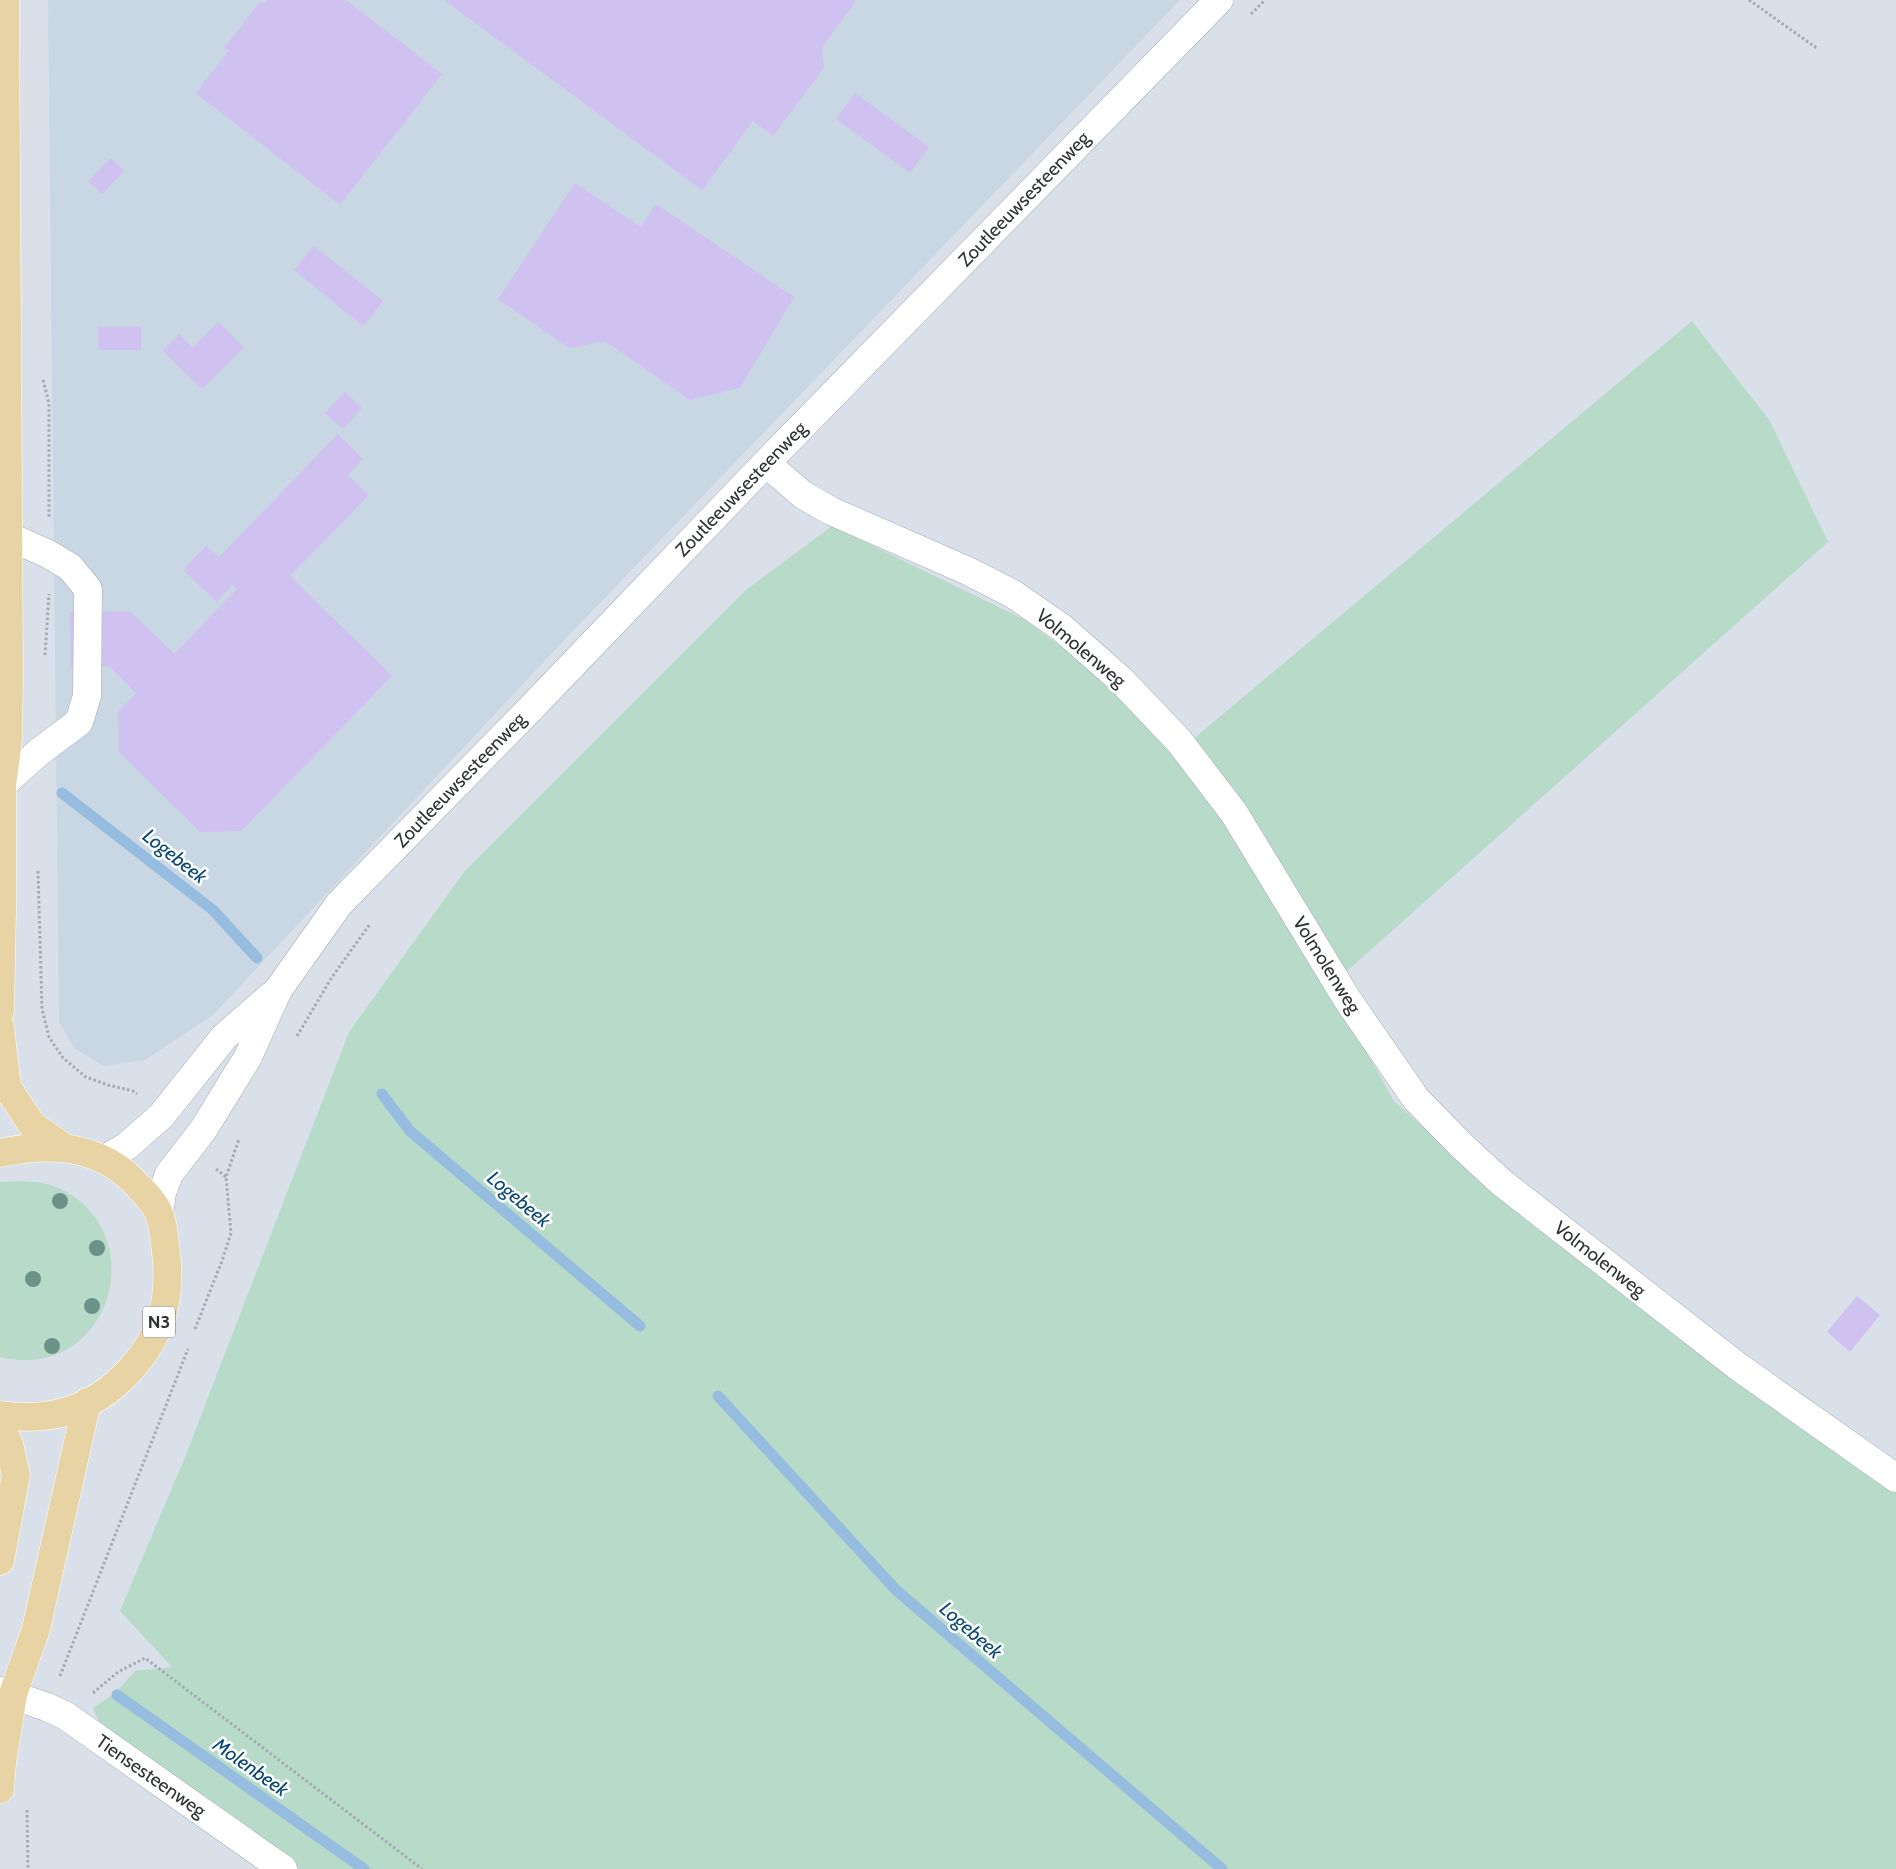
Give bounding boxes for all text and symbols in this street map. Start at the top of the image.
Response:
street label: Zoutleeuwsesteenweg [954,126,1095,271]
street label: Zoutleeuwsesteenweg [671,416,812,561]
street label: Volmolenweg [1031,604,1131,692]
street label: Zoutleeuwsesteenweg [390,707,531,852]
water label: Logebeek [138,823,213,889]
street label: Volmolenweg [1288,912,1366,1018]
water label: Logebeek [483,1166,557,1233]
street label: Volmolenweg [1550,1216,1651,1302]
road number: N3 [143,1306,175,1338]
water label: Logebeek [935,1596,1008,1665]
street label: Tiensesteenweg [92,1730,211,1823]
water label: Molenbeek [208,1732,294,1802]

